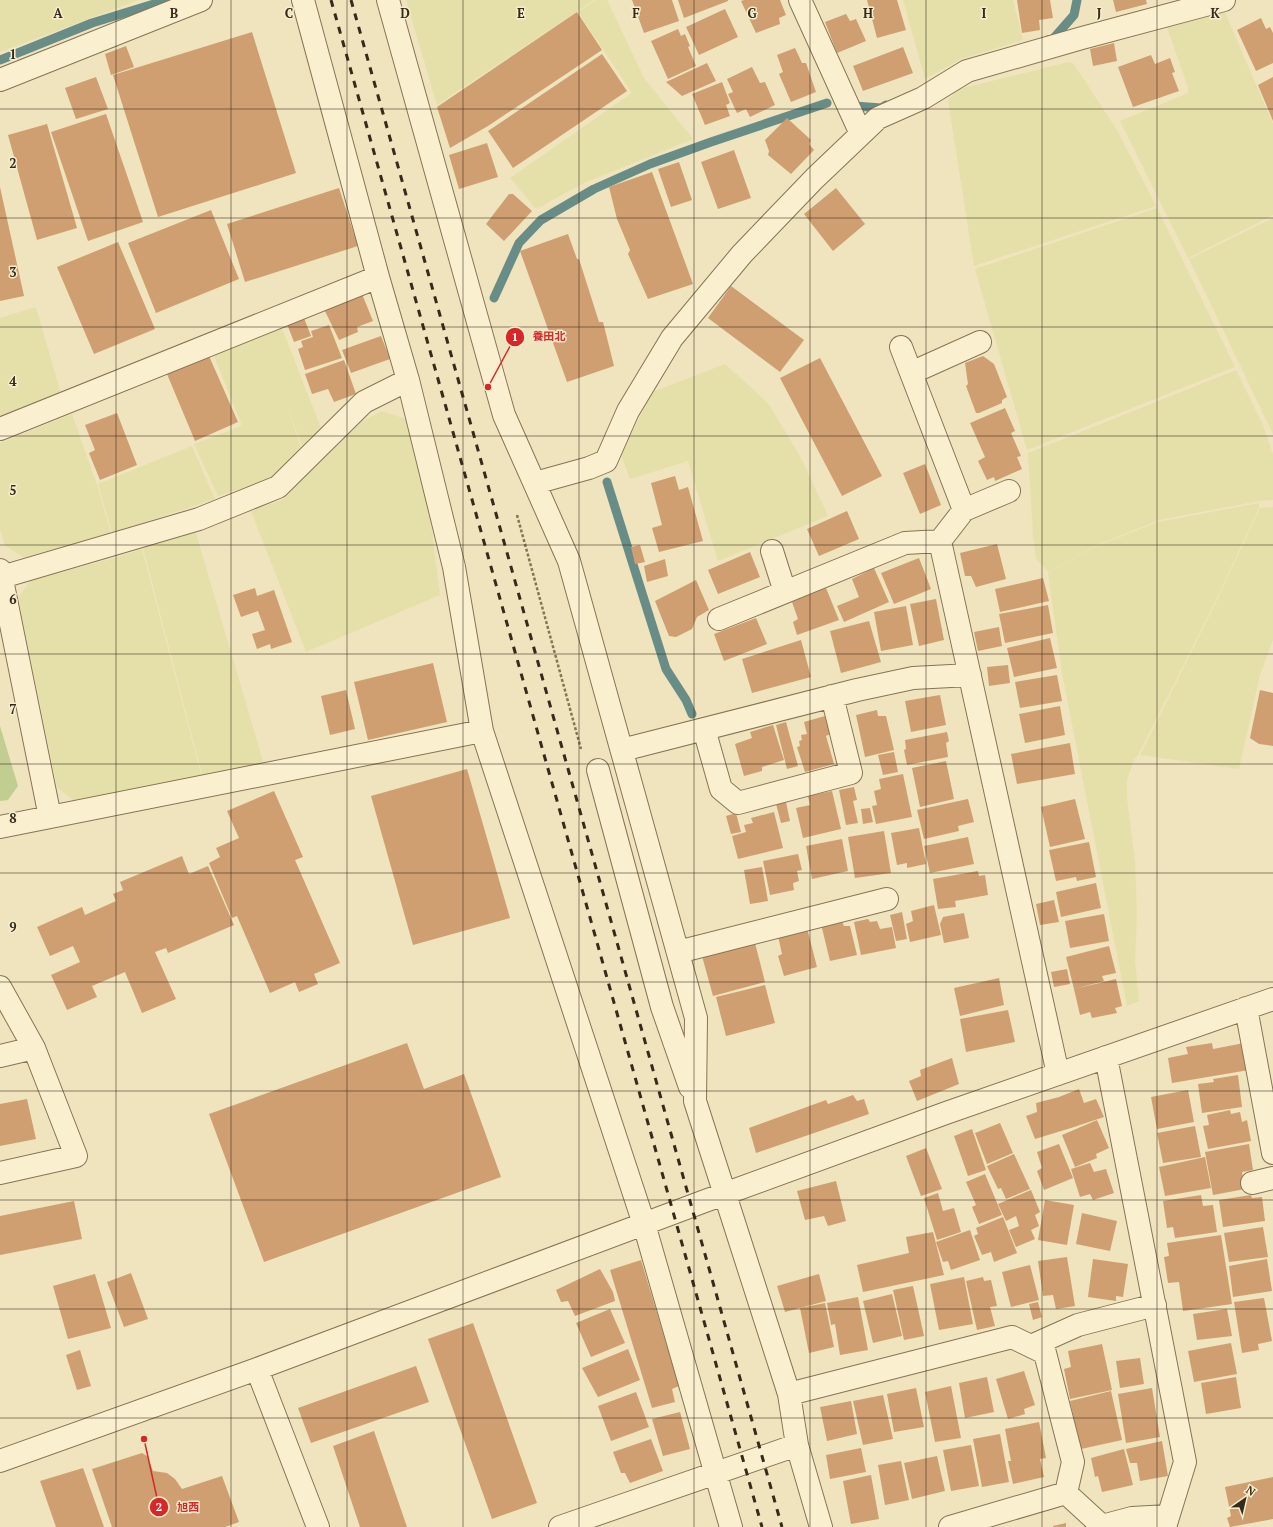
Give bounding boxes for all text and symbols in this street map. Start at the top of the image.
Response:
text: A [53,4,63,22]
text: B [170,4,178,22]
text: C [285,4,293,22]
text: D [400,4,410,22]
text: E [517,4,525,22]
text: F [632,4,640,22]
text: G [747,4,757,22]
text: H [863,4,873,22]
text: I [982,4,987,22]
text: J [1097,4,1102,22]
text: K [1210,4,1220,22]
text: 1 [9,45,17,63]
text: 2 [9,154,17,172]
text: 3 [9,263,17,281]
callout: 養田北 [505,325,574,348]
text: 1 [512,329,518,344]
text: 養田北 [533,329,566,343]
text: 4 [9,372,17,390]
text: 5 [9,481,17,499]
text: 6 [9,590,17,608]
text: 7 [9,700,17,718]
text: 8 [9,809,17,827]
text: 9 [9,918,17,936]
north arrow [1225,1479,1265,1519]
text: N [1243,1483,1259,1499]
callout: 旭西 [149,1495,207,1518]
text: 2 [156,1499,163,1514]
text: 旭西 [177,1500,199,1514]

